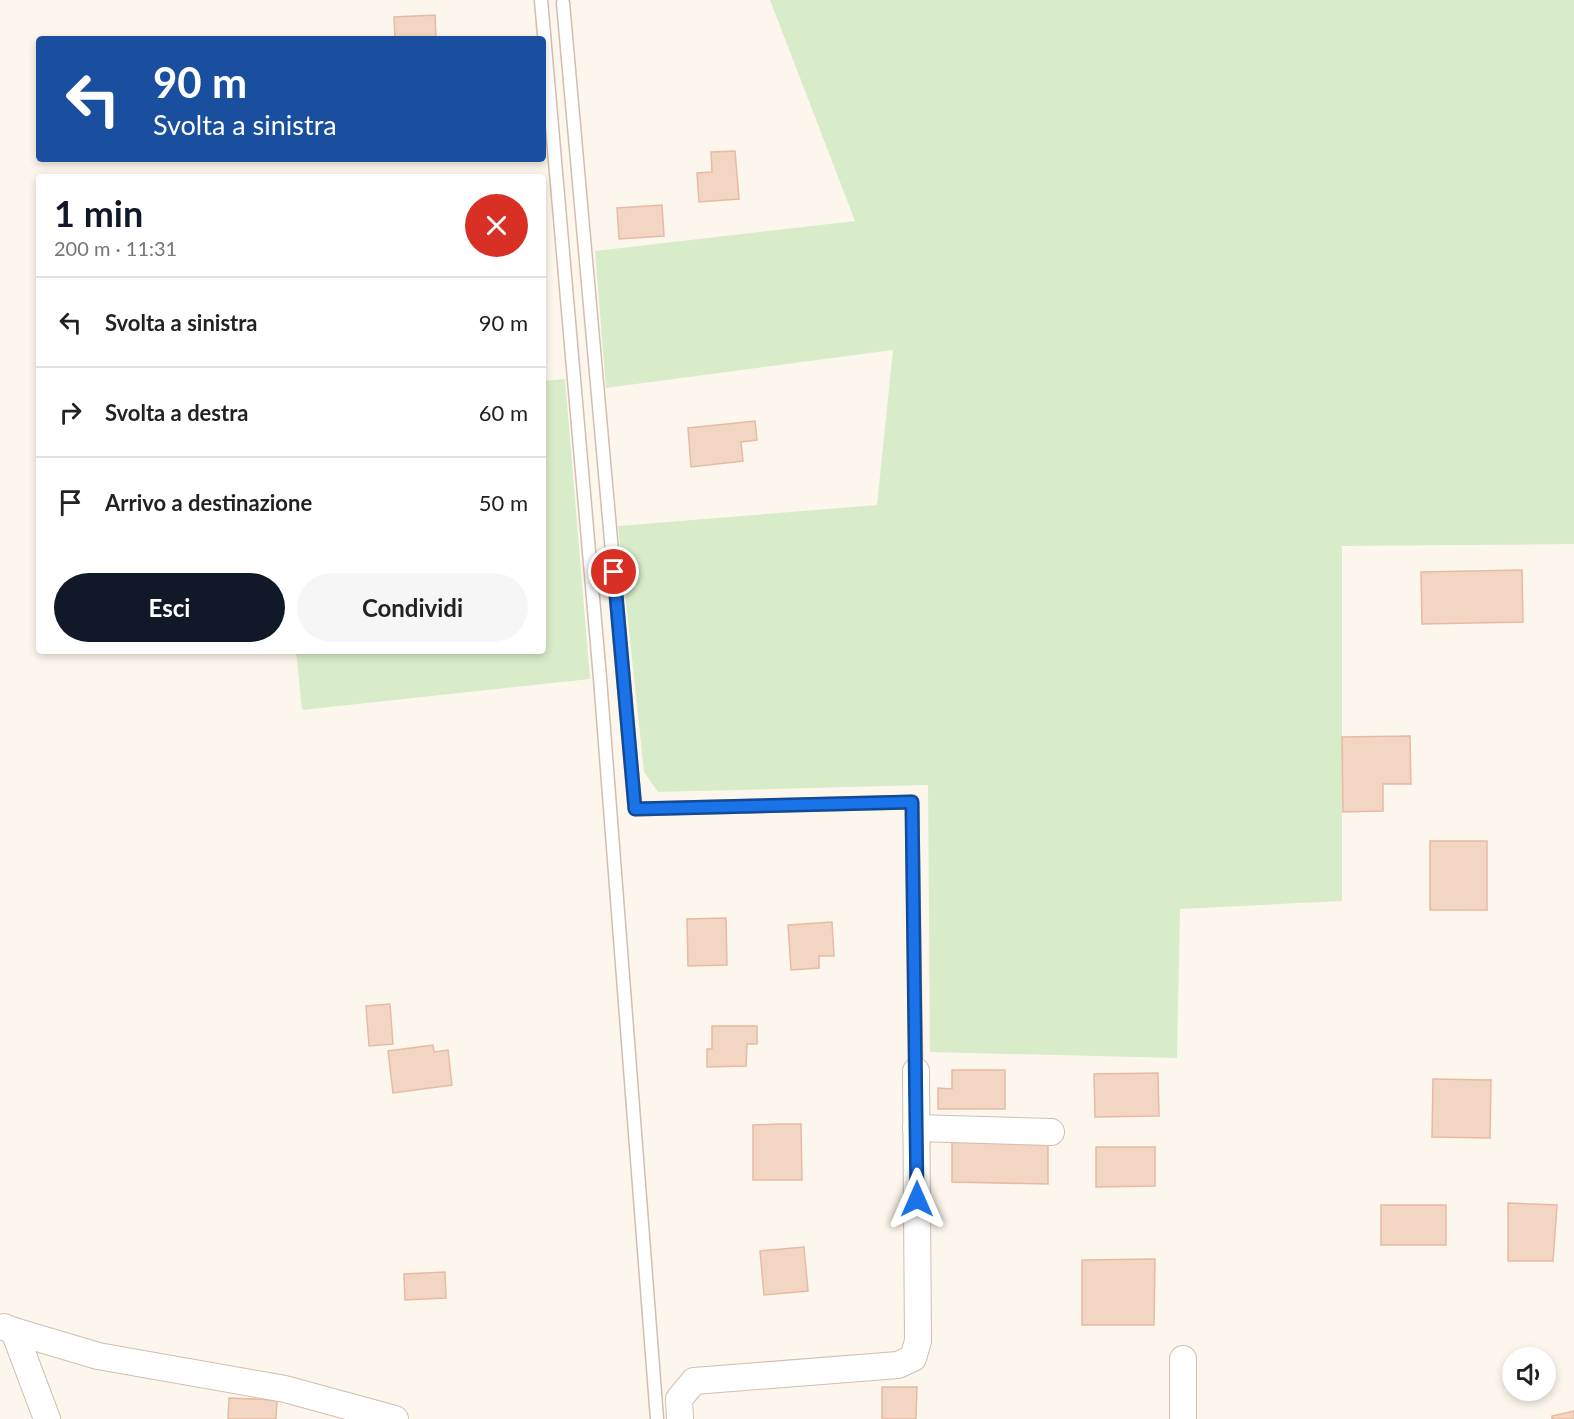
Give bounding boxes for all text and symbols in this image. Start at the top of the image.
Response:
text: 90 m [153,57,247,107]
icon: left [54,60,132,138]
text: Svolta a sinistra [153,108,337,141]
text: 1 min [54,191,143,235]
button: close [465,194,528,257]
text: 200 m · 11:31 [54,236,177,260]
icon: left [54,306,87,339]
text: Svolta a sinistra [105,309,257,336]
text: 90 m [479,309,528,336]
icon: right [54,396,87,429]
text: Svolta a destra [105,399,248,426]
text: 60 m [479,399,528,426]
icon: arrive [54,486,87,519]
text: Arrivo a destinazione [105,489,312,516]
text: 50 m [479,489,528,516]
pin [588,546,639,597]
icon: arrive [597,555,630,588]
button: Esci [54,573,285,642]
button: Condividi [297,573,528,642]
position arrow [885,1167,949,1231]
map controls [1502,1347,1556,1401]
button: sound [1502,1347,1556,1401]

